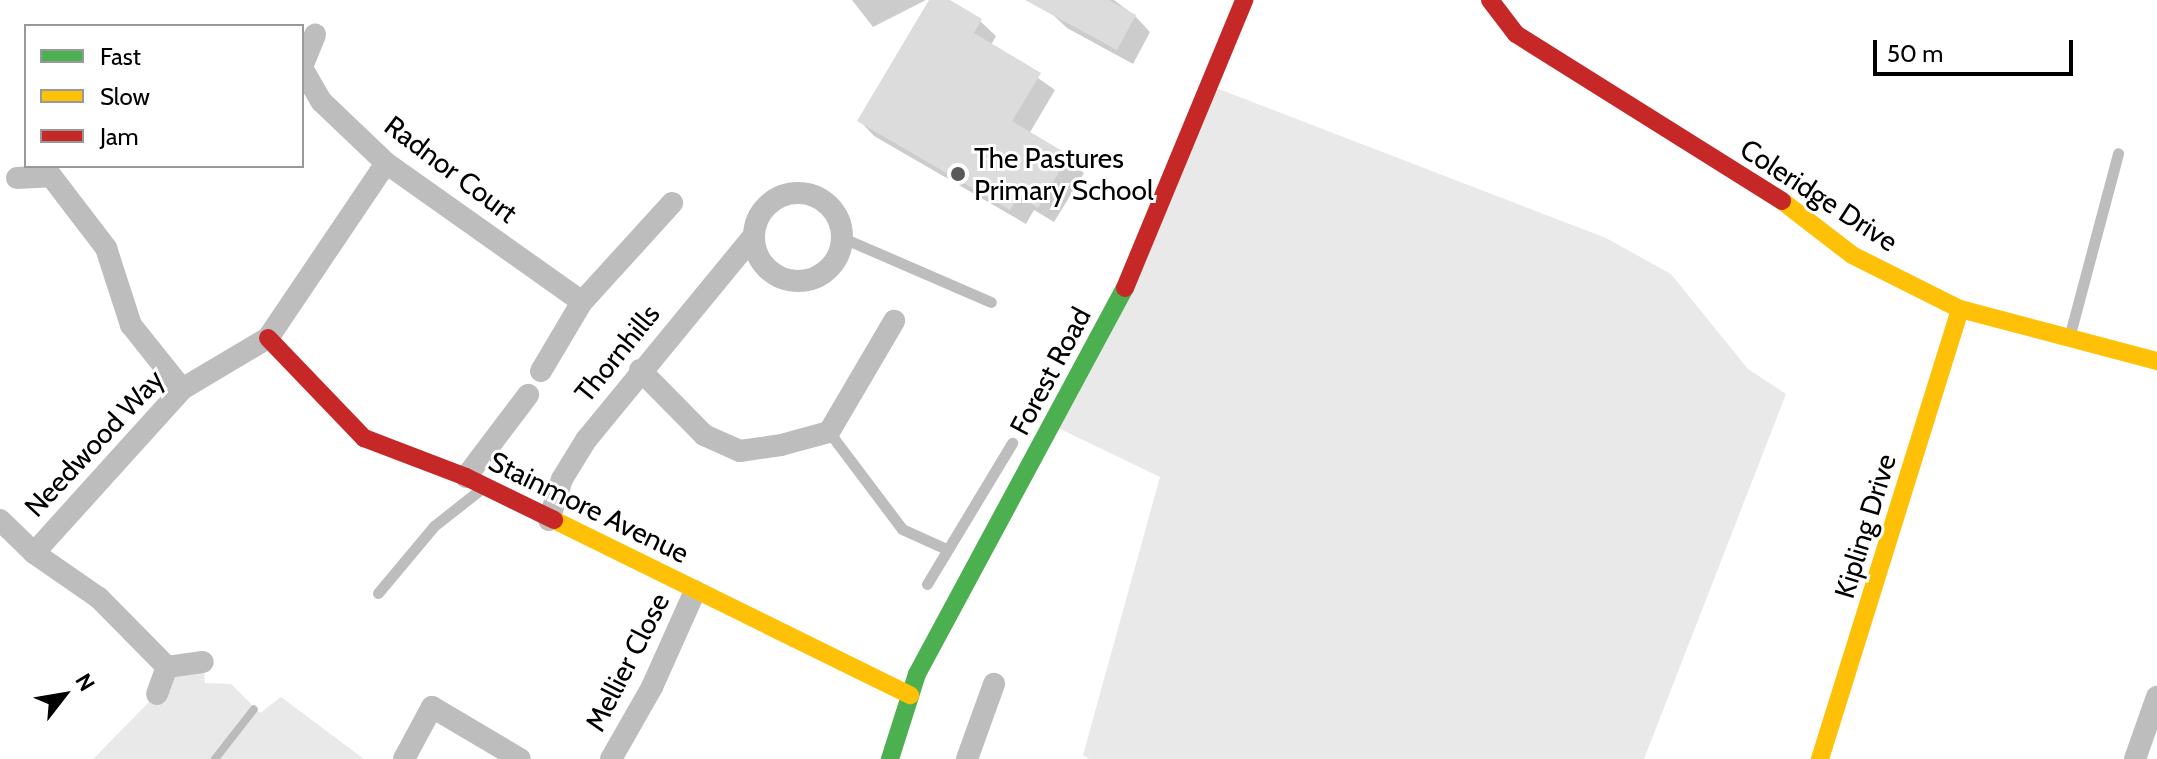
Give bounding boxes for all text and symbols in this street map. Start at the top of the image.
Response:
legend [24,24,304,168]
scale bar [1877,24,2077,74]
text: 50 m [1887,39,1943,68]
text: Fast [100,42,141,71]
text: Slow [100,82,150,111]
street label: Radnor Court [378,108,524,230]
text: Jam [100,122,138,151]
street label: Coleridge Drive [1734,132,1904,258]
place label: The Pastures Primary School [974,141,1154,207]
marker: The Pastures Primary School [949,165,967,183]
street label: Thornhills [568,297,666,409]
street label: Forest Road [1002,301,1098,441]
street label: Needwood Way [17,363,171,523]
street label: Stainmore Avenue [484,444,694,570]
street label: Kipling Drive [1827,450,1903,602]
street label: Mellier Close [578,587,676,737]
north arrow [24,655,104,735]
text: N [69,669,101,696]

